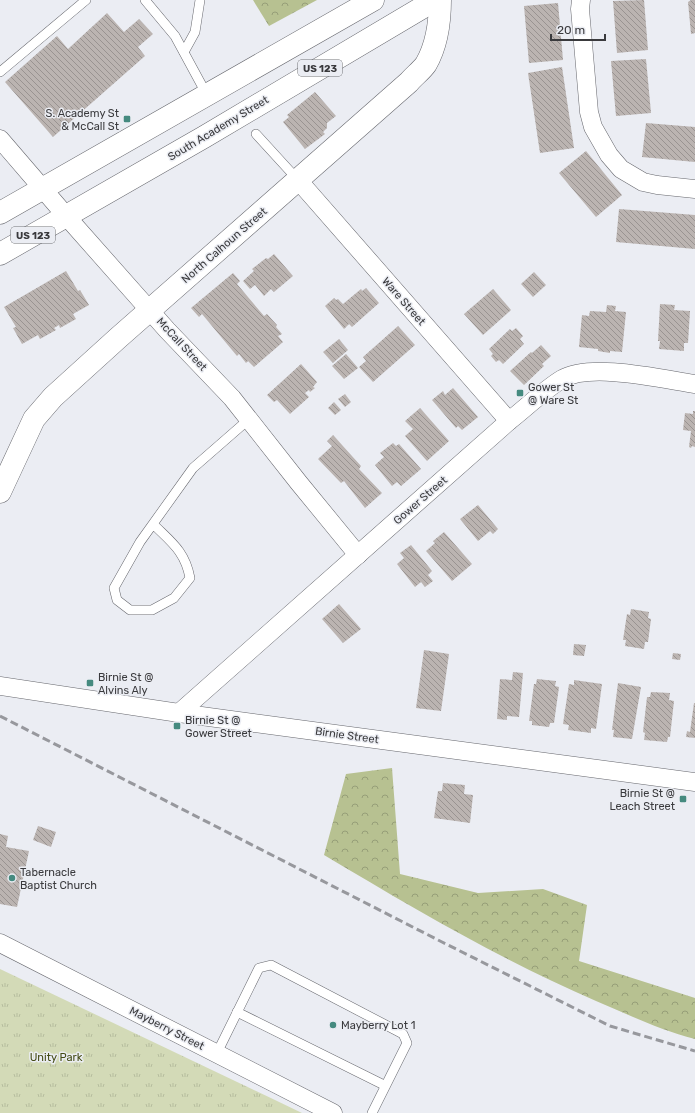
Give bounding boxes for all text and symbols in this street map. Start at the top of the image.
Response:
scale bar [551,16,605,42]
text: 20 m [557,23,585,37]
road number: US 123 [298,60,342,76]
street label: South Academy Street [166,93,272,164]
place label: S. Academy St & McCall St [46,107,120,133]
marker: S. Academy St & McCall St [122,114,132,124]
street label: North Calhoun Street [179,204,270,286]
road number: US 123 [11,227,55,243]
street label: Ware Street [379,275,428,329]
street label: McCall Street [154,315,210,374]
place label: Gower St @ Ware St [528,381,579,407]
marker: Gower St @ Ware St [515,388,525,398]
street label: Gower Street [391,473,450,527]
place label: Birnie St @ Alvins Aly [98,671,153,697]
marker: Birnie St @ Alvins Aly [85,678,95,688]
place label: Birnie St @ Gower Street [185,714,253,740]
marker: Birnie St @ Gower Street [172,721,182,731]
street label: Birnie Street [314,725,380,746]
place label: Birnie St @ Leach Street [609,787,676,813]
marker: Birnie St @ Leach Street [678,794,688,804]
place label: Tabernacle Baptist Church [20,866,97,892]
marker: Tabernacle Baptist Church [7,873,17,883]
street label: Mayberry Street [127,1004,207,1053]
place label: Mayberry Lot 1 [341,1019,415,1032]
marker: Mayberry Lot 1 [328,1020,338,1030]
park label: Unity Park [30,1051,83,1064]

